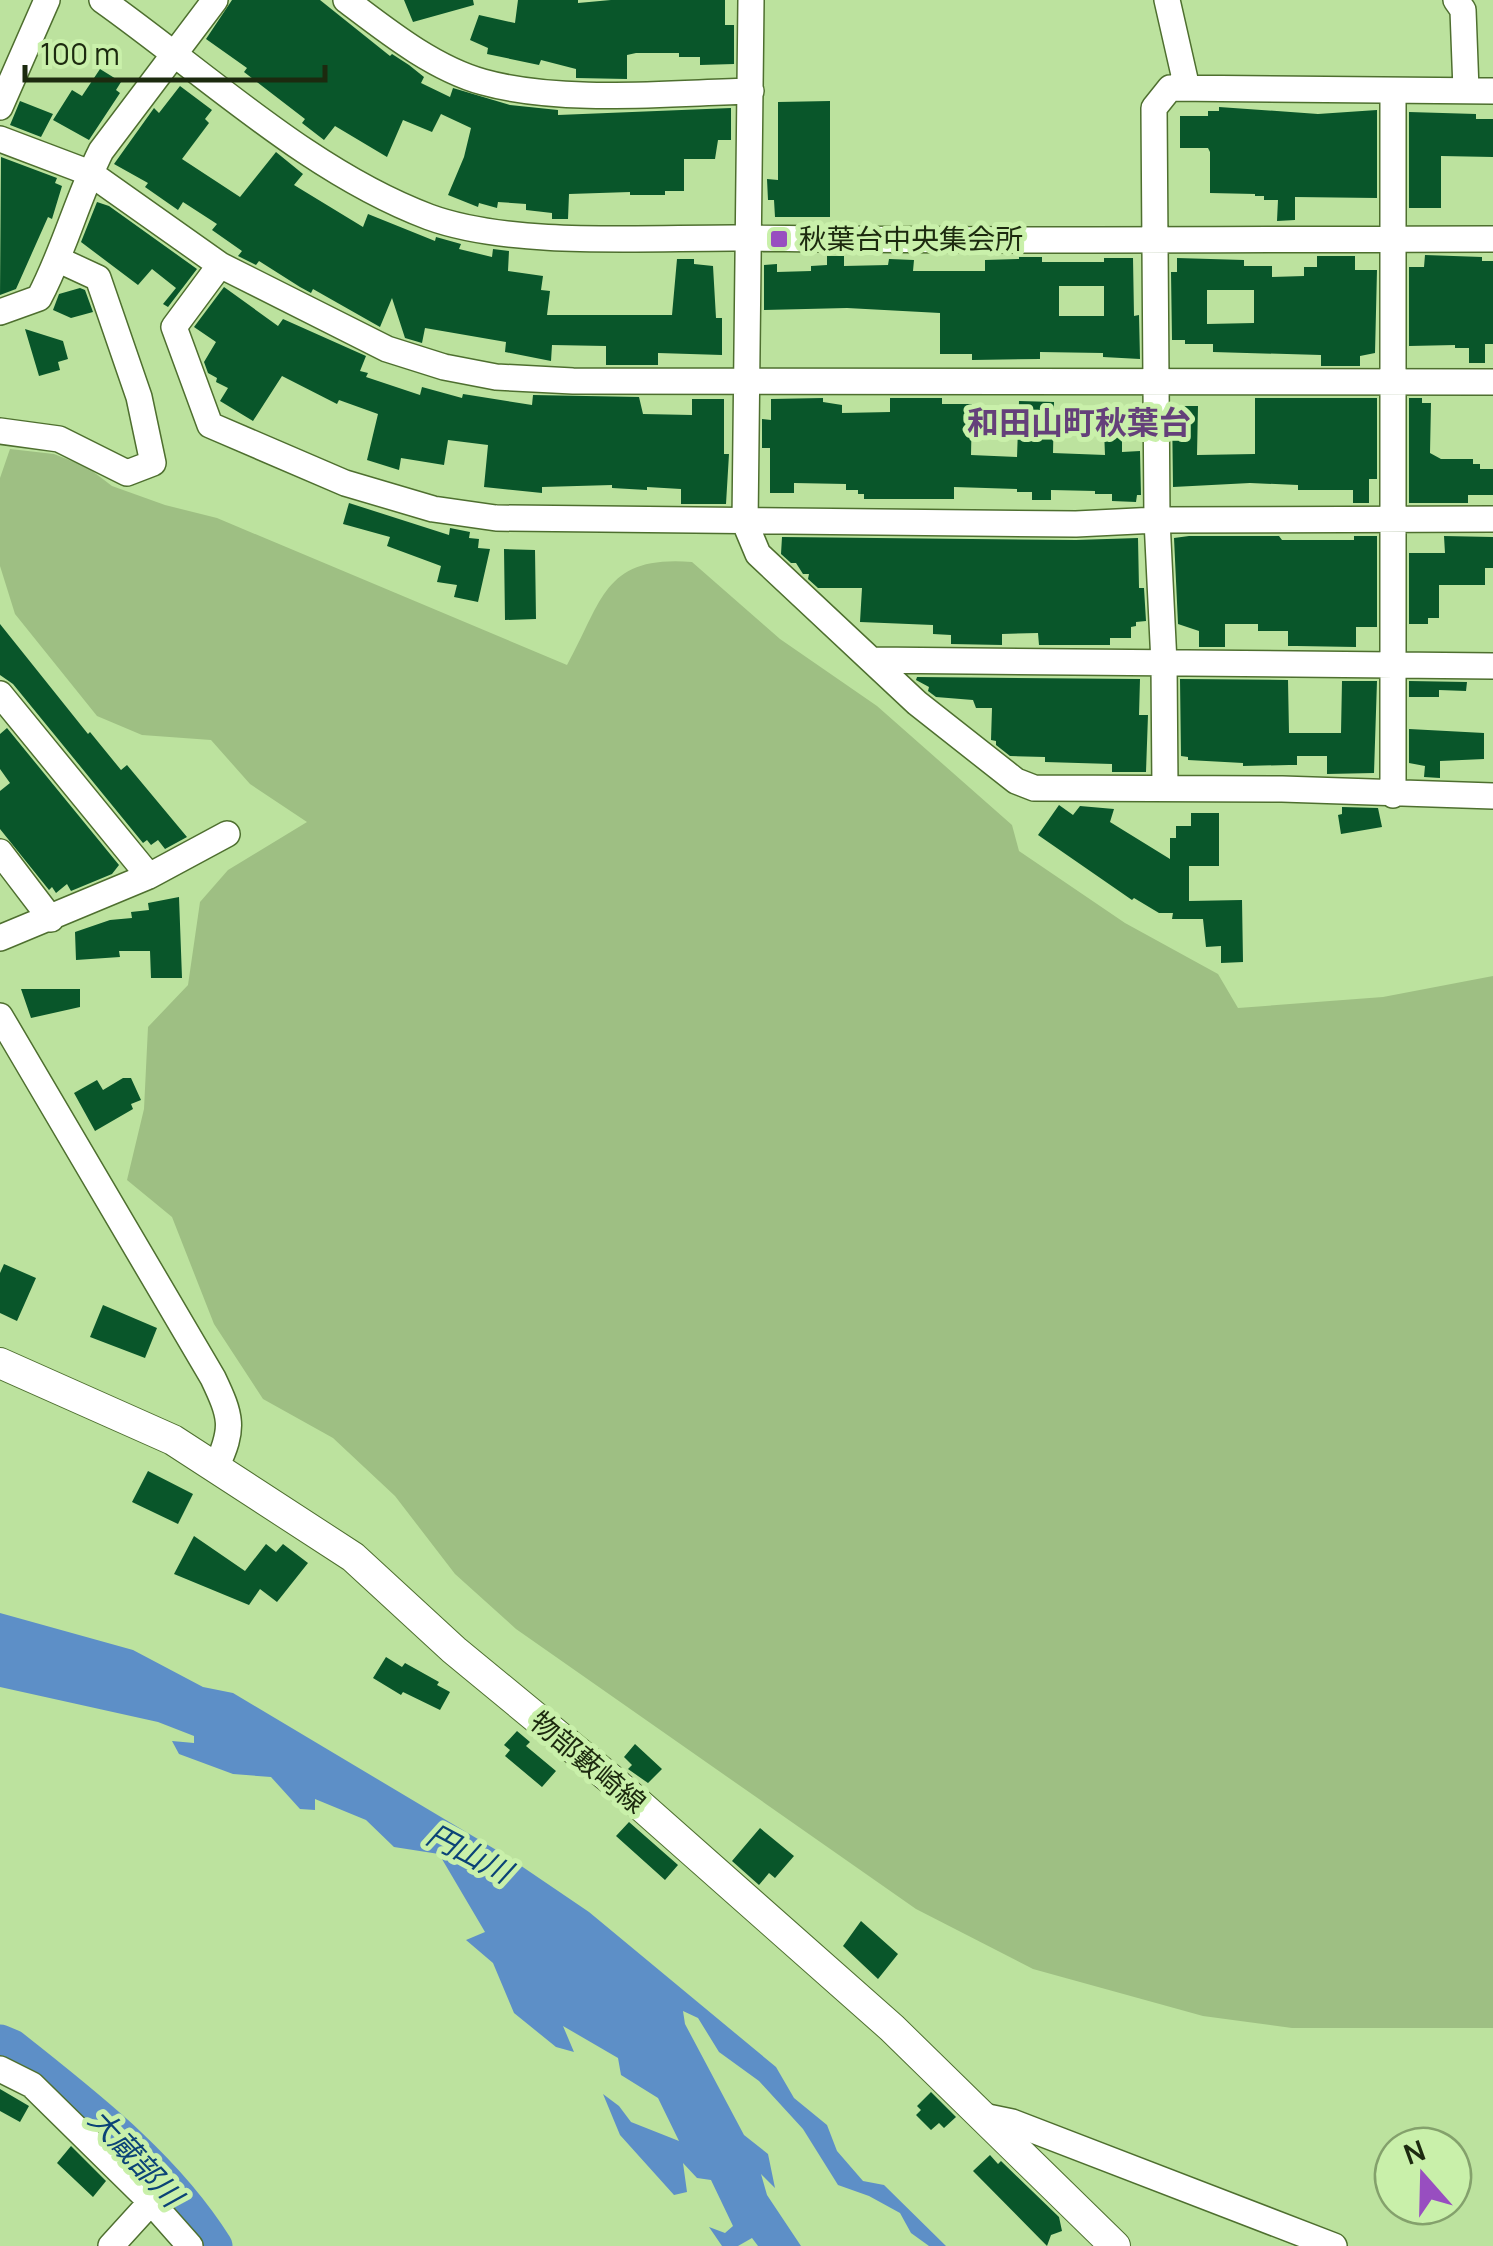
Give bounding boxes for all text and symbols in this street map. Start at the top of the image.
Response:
scale bar [25,20,325,82]
text: 100 m [40,33,120,74]
place label: 秋葉台中央集会所 [799,219,1023,257]
marker: 秋葉台中央集会所 [768,228,790,250]
district label: 和田山町秋葉台 [967,400,1191,444]
street label: 物部藪崎線 [523,1702,654,1821]
water label: 円山川 [420,1813,522,1893]
water label: 大蔵部川 [80,2099,194,2217]
north arrow [1373,2126,1473,2226]
text: N [1398,2130,1430,2173]

